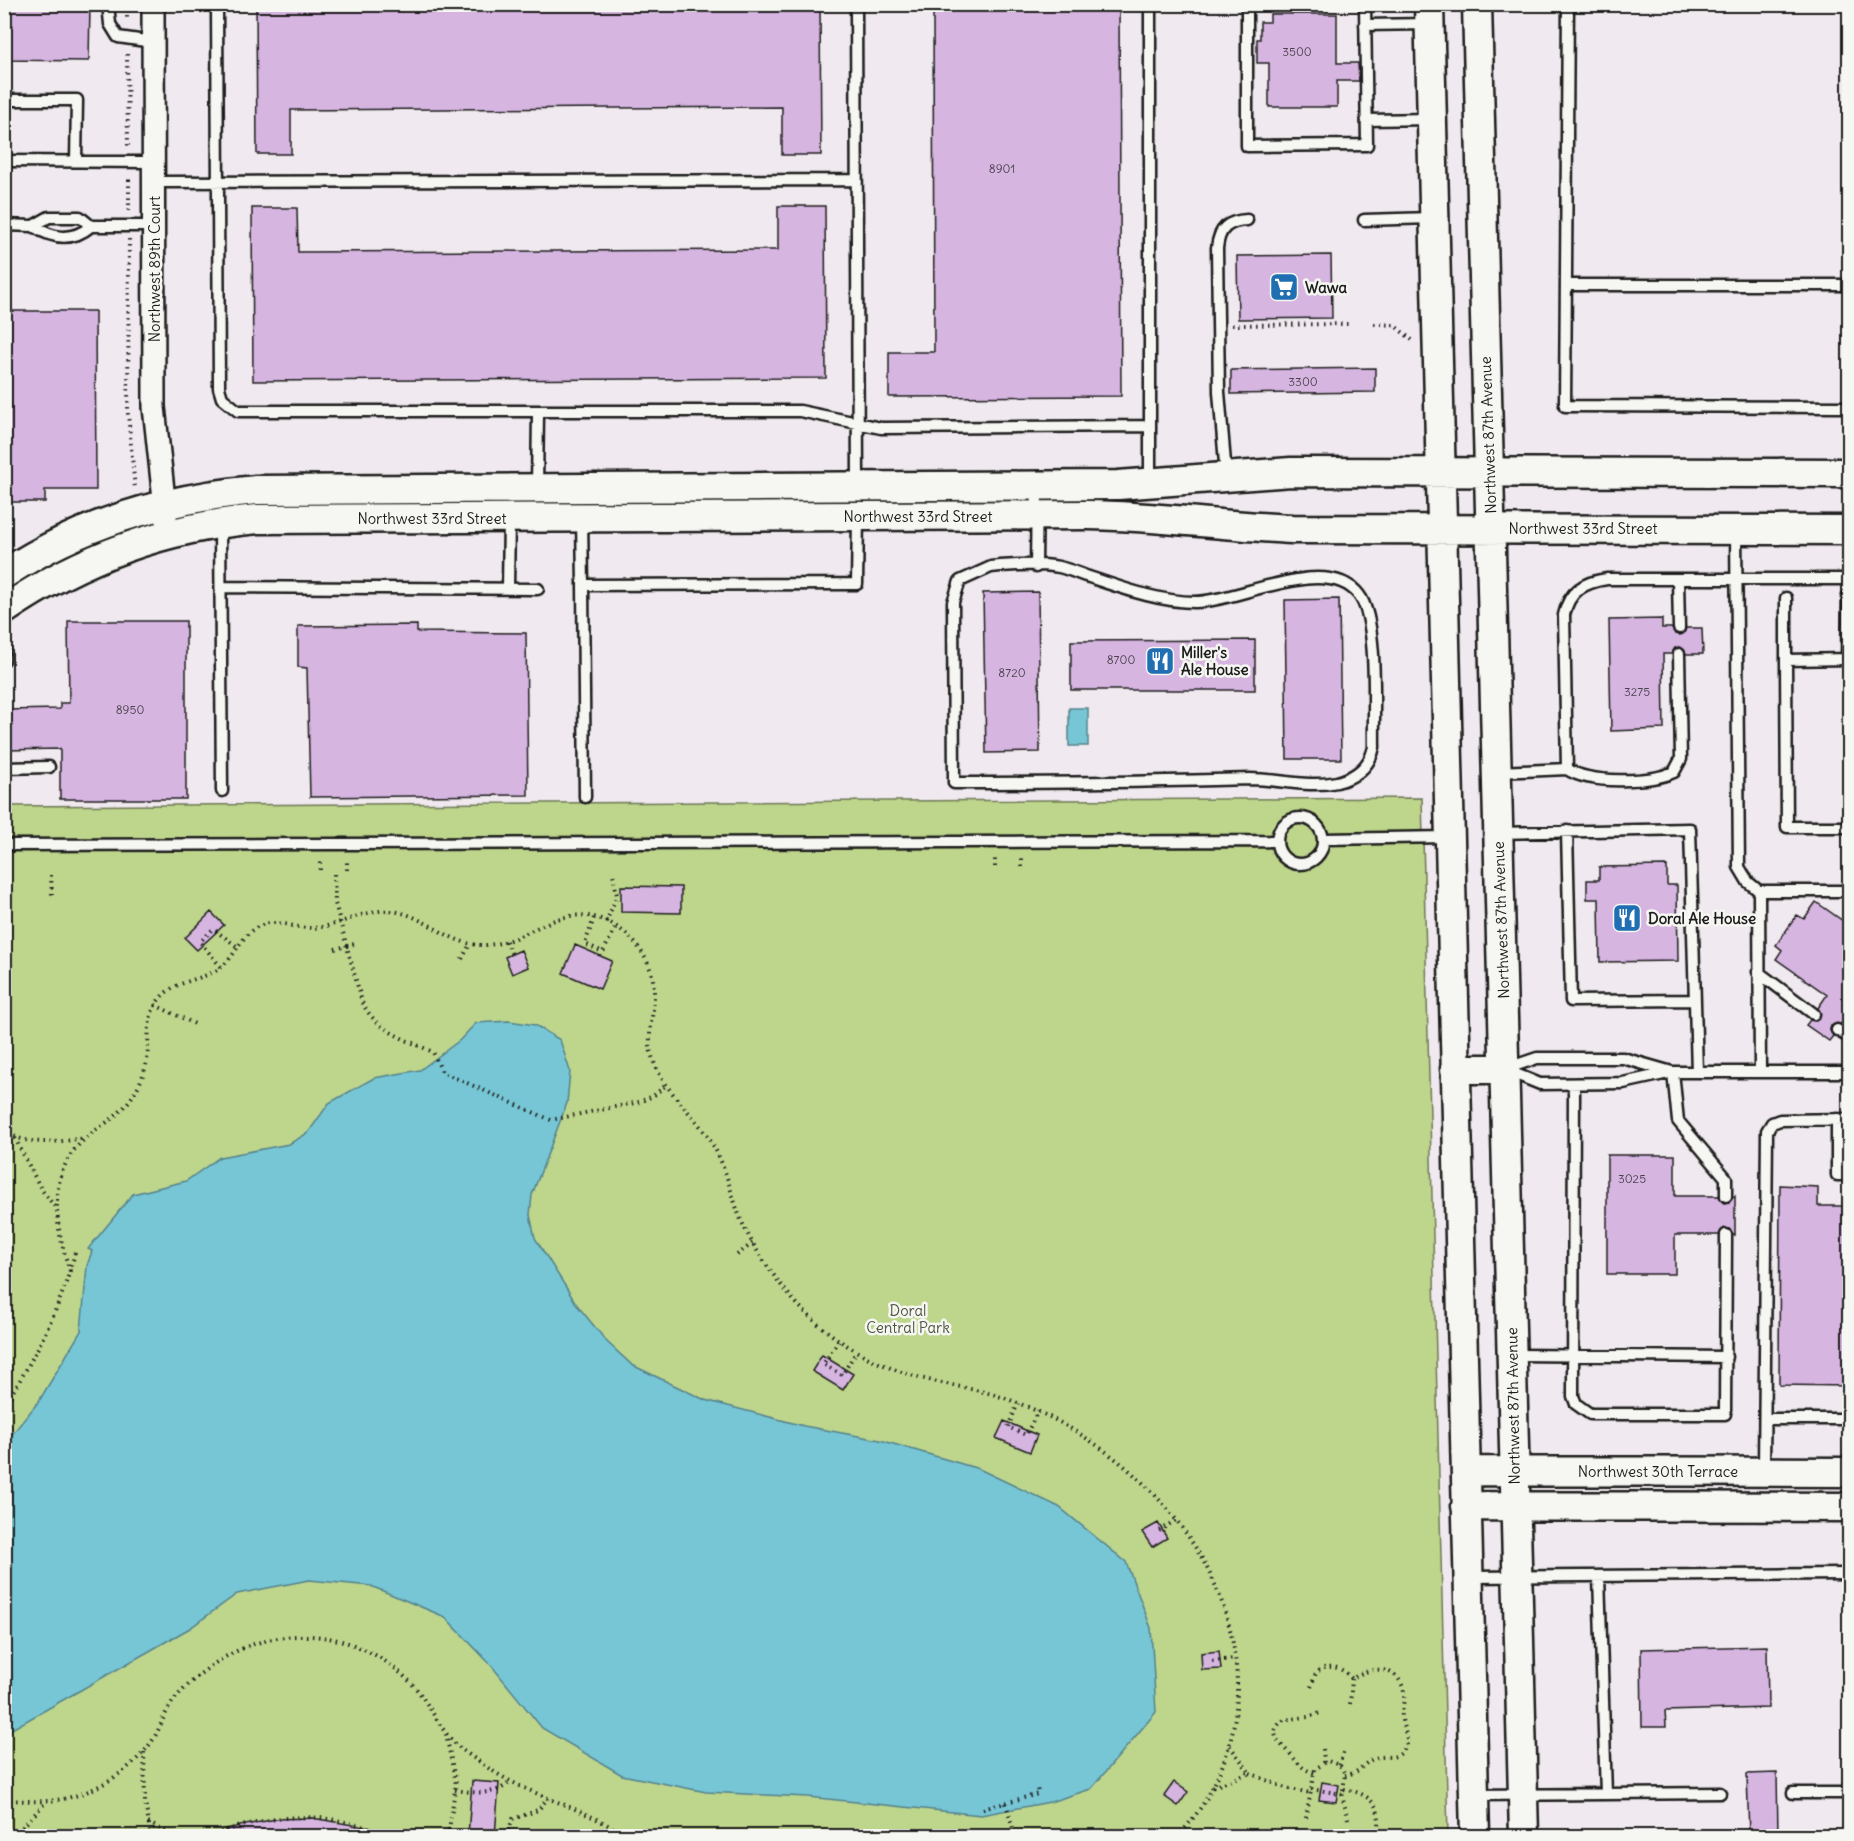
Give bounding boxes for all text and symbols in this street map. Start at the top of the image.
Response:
house number: 3500 [1282,44,1312,59]
house number: 8901 [989,161,1015,176]
street label: Northwest 89th Court [145,196,164,342]
supermarket icon: Wawa [1268,271,1300,303]
place label: Wawa [1305,278,1347,297]
street label: Northwest 87th Avenue [1476,356,1500,514]
house number: 3300 [1288,374,1318,389]
street label: Northwest 33rd Street [843,507,993,526]
street label: Northwest 33rd Street [357,509,507,528]
street label: Northwest 33rd Street [1508,519,1658,538]
place label: Miller's Ale House [1181,643,1249,679]
restaurant icon: Miller's Ale House [1144,645,1176,677]
house number: 8700 [1107,652,1135,667]
house number: 8720 [998,665,1026,680]
house number: 3275 [1624,684,1650,699]
house number: 8950 [116,702,144,717]
street label: Northwest 87th Avenue [1489,841,1513,999]
restaurant icon: Doral Ale House [1611,902,1643,934]
place label: Doral Ale House [1648,909,1756,928]
house number: 3025 [1618,1171,1646,1186]
park label: Doral Central Park [866,1301,950,1337]
street label: Northwest 87th Avenue [1502,1327,1524,1485]
street label: Northwest 30th Terrace [1578,1462,1738,1481]

